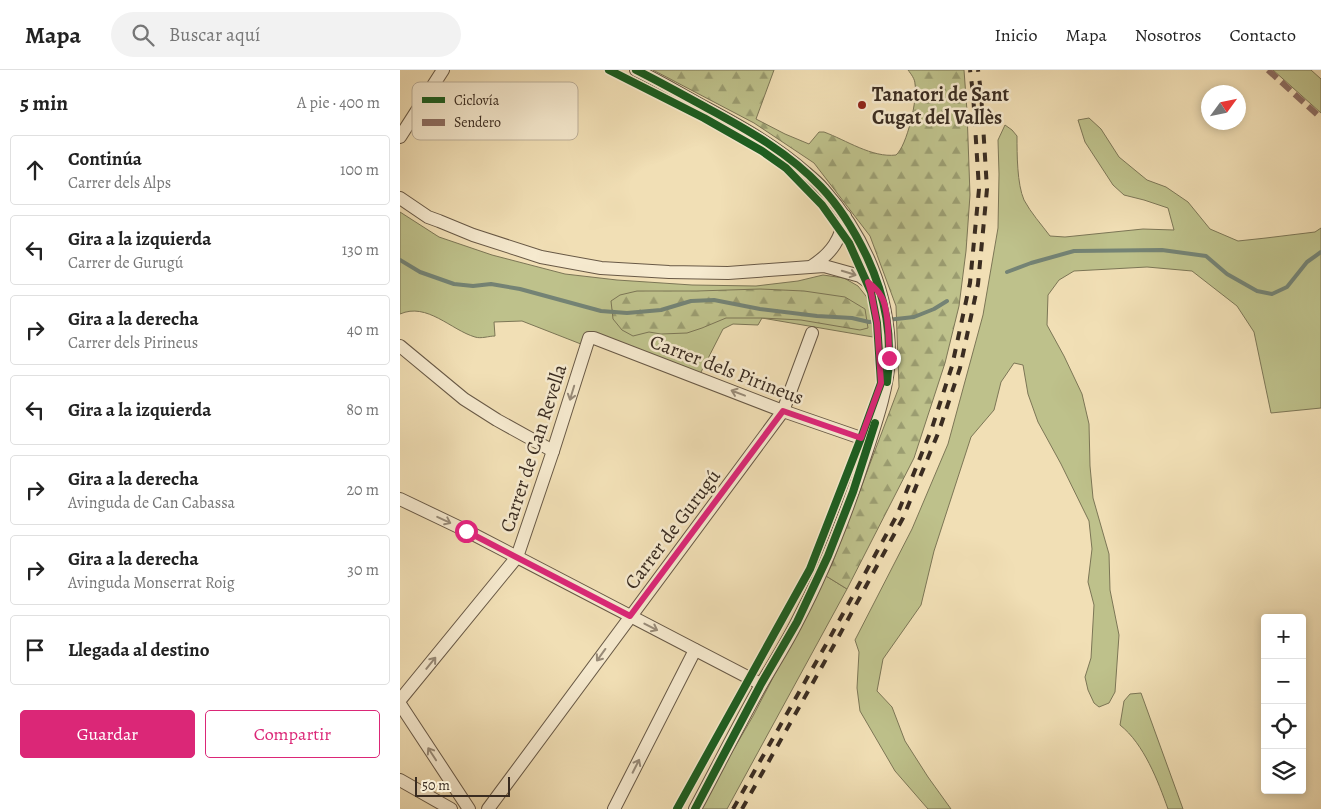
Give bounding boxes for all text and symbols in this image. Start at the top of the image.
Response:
search box [111,12,461,57]
text: Mapa [25,19,81,51]
icon: search [129,21,157,49]
text: Buscar aquí [169,22,260,48]
text: Inicio [994,23,1037,47]
text: Mapa [1065,23,1107,47]
text: Nosotros [1135,23,1201,47]
text: Contacto [1229,23,1296,47]
place label: Tanatori de Sant Cugat del Vallès [872,81,1010,131]
legend [412,82,578,140]
north arrow [1201,85,1246,130]
text: 5 min [20,89,68,117]
text: Ciclovía [454,91,500,110]
text: A pie · 400 m [297,92,380,114]
marker: Tanatori de Sant Cugat del Vallès [856,99,868,111]
text: Sendero [454,113,501,132]
text: Continúa [68,146,142,172]
icon: ahead [21,156,49,184]
text: 100 m [340,159,379,181]
text: Carrer dels Alps [68,172,171,194]
text: Gira a la izquierda [68,226,211,252]
icon: left [21,236,49,264]
text: 130 m [342,239,379,261]
text: Carrer de Gurugú [68,252,183,274]
one-way arrow [841,269,857,278]
text: Gira a la derecha [68,306,199,332]
icon: right [21,316,49,344]
text: 40 m [347,319,379,341]
street label: Carrer dels Pirineus [646,328,808,411]
text: Carrer dels Pirineus [68,332,198,354]
route end [878,347,901,370]
street label: Carrer de Can Revella [494,360,574,536]
one-way arrow [566,384,576,400]
one-way arrow [731,388,746,397]
icon: left [21,396,49,424]
text: Gira a la izquierda [68,397,211,423]
text: 80 m [346,399,379,421]
street label: Carrer de Gurugú [618,463,727,595]
text: Gira a la derecha [68,466,199,492]
icon: right [21,476,49,504]
text: 20 m [346,479,379,501]
text: Avinguda de Can Cabassa [68,492,235,514]
one-way arrow [436,516,451,526]
route start [455,520,478,543]
text: Gira a la derecha [68,546,199,572]
icon: right [21,556,49,584]
text: 30 m [347,559,379,581]
text: Avinguda Monserrat Roig [68,572,235,594]
map controls [1261,614,1306,794]
button: + [1261,614,1306,659]
one-way arrow [643,622,658,632]
icon: arrive [21,636,49,664]
text: Llegada al destino [68,637,210,663]
one-way arrow [596,648,607,661]
one-way arrow [425,656,436,669]
button: − [1261,659,1306,704]
button: locate [1261,704,1306,749]
button: Guardar [20,710,195,758]
button: Compartir [205,710,380,758]
one-way arrow [427,747,437,761]
button: layers [1261,749,1306,794]
one-way arrow [631,758,641,773]
scale bar [415,774,510,797]
text: 50 m [422,776,450,795]

